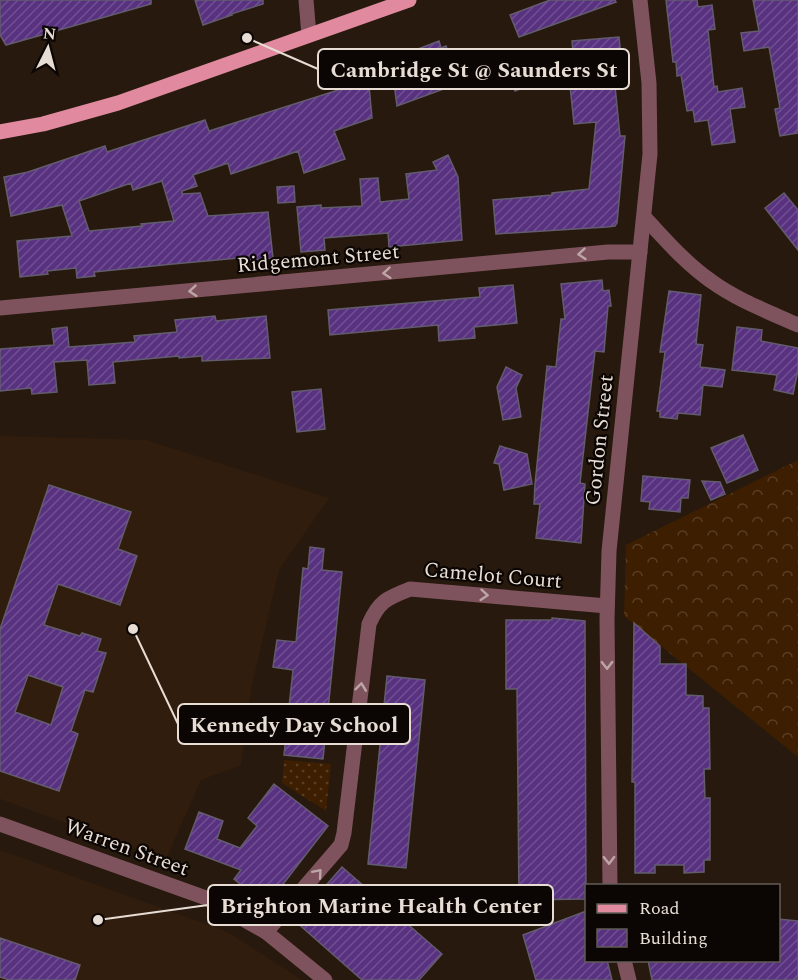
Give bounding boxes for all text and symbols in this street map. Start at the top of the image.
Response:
north arrow [18,18,78,78]
text: N [42,21,57,47]
callout: Cambridge St @ Saunders St [318,49,629,89]
text: Cambridge St @ Saunders St [330,54,618,87]
street label: Ridgemont Street [235,236,401,282]
one-way arrow [577,247,586,260]
one-way arrow [383,266,392,279]
one-way arrow [189,284,198,297]
street label: Gordon Street [577,373,623,507]
street label: Camelot Court [423,554,563,598]
one-way arrow [480,588,489,601]
one-way arrow [601,660,613,669]
one-way arrow [354,683,367,692]
callout: Kennedy Day School [178,704,410,744]
text: Kennedy Day School [190,709,398,742]
street label: Warren Street [60,811,193,885]
one-way arrow [603,855,615,864]
one-way arrow [311,869,322,880]
legend [585,884,780,962]
callout: Brighton Marine Health Center [208,885,553,925]
text: Brighton Marine Health Center [220,890,542,923]
text: Road [639,895,680,922]
text: Building [639,925,708,952]

